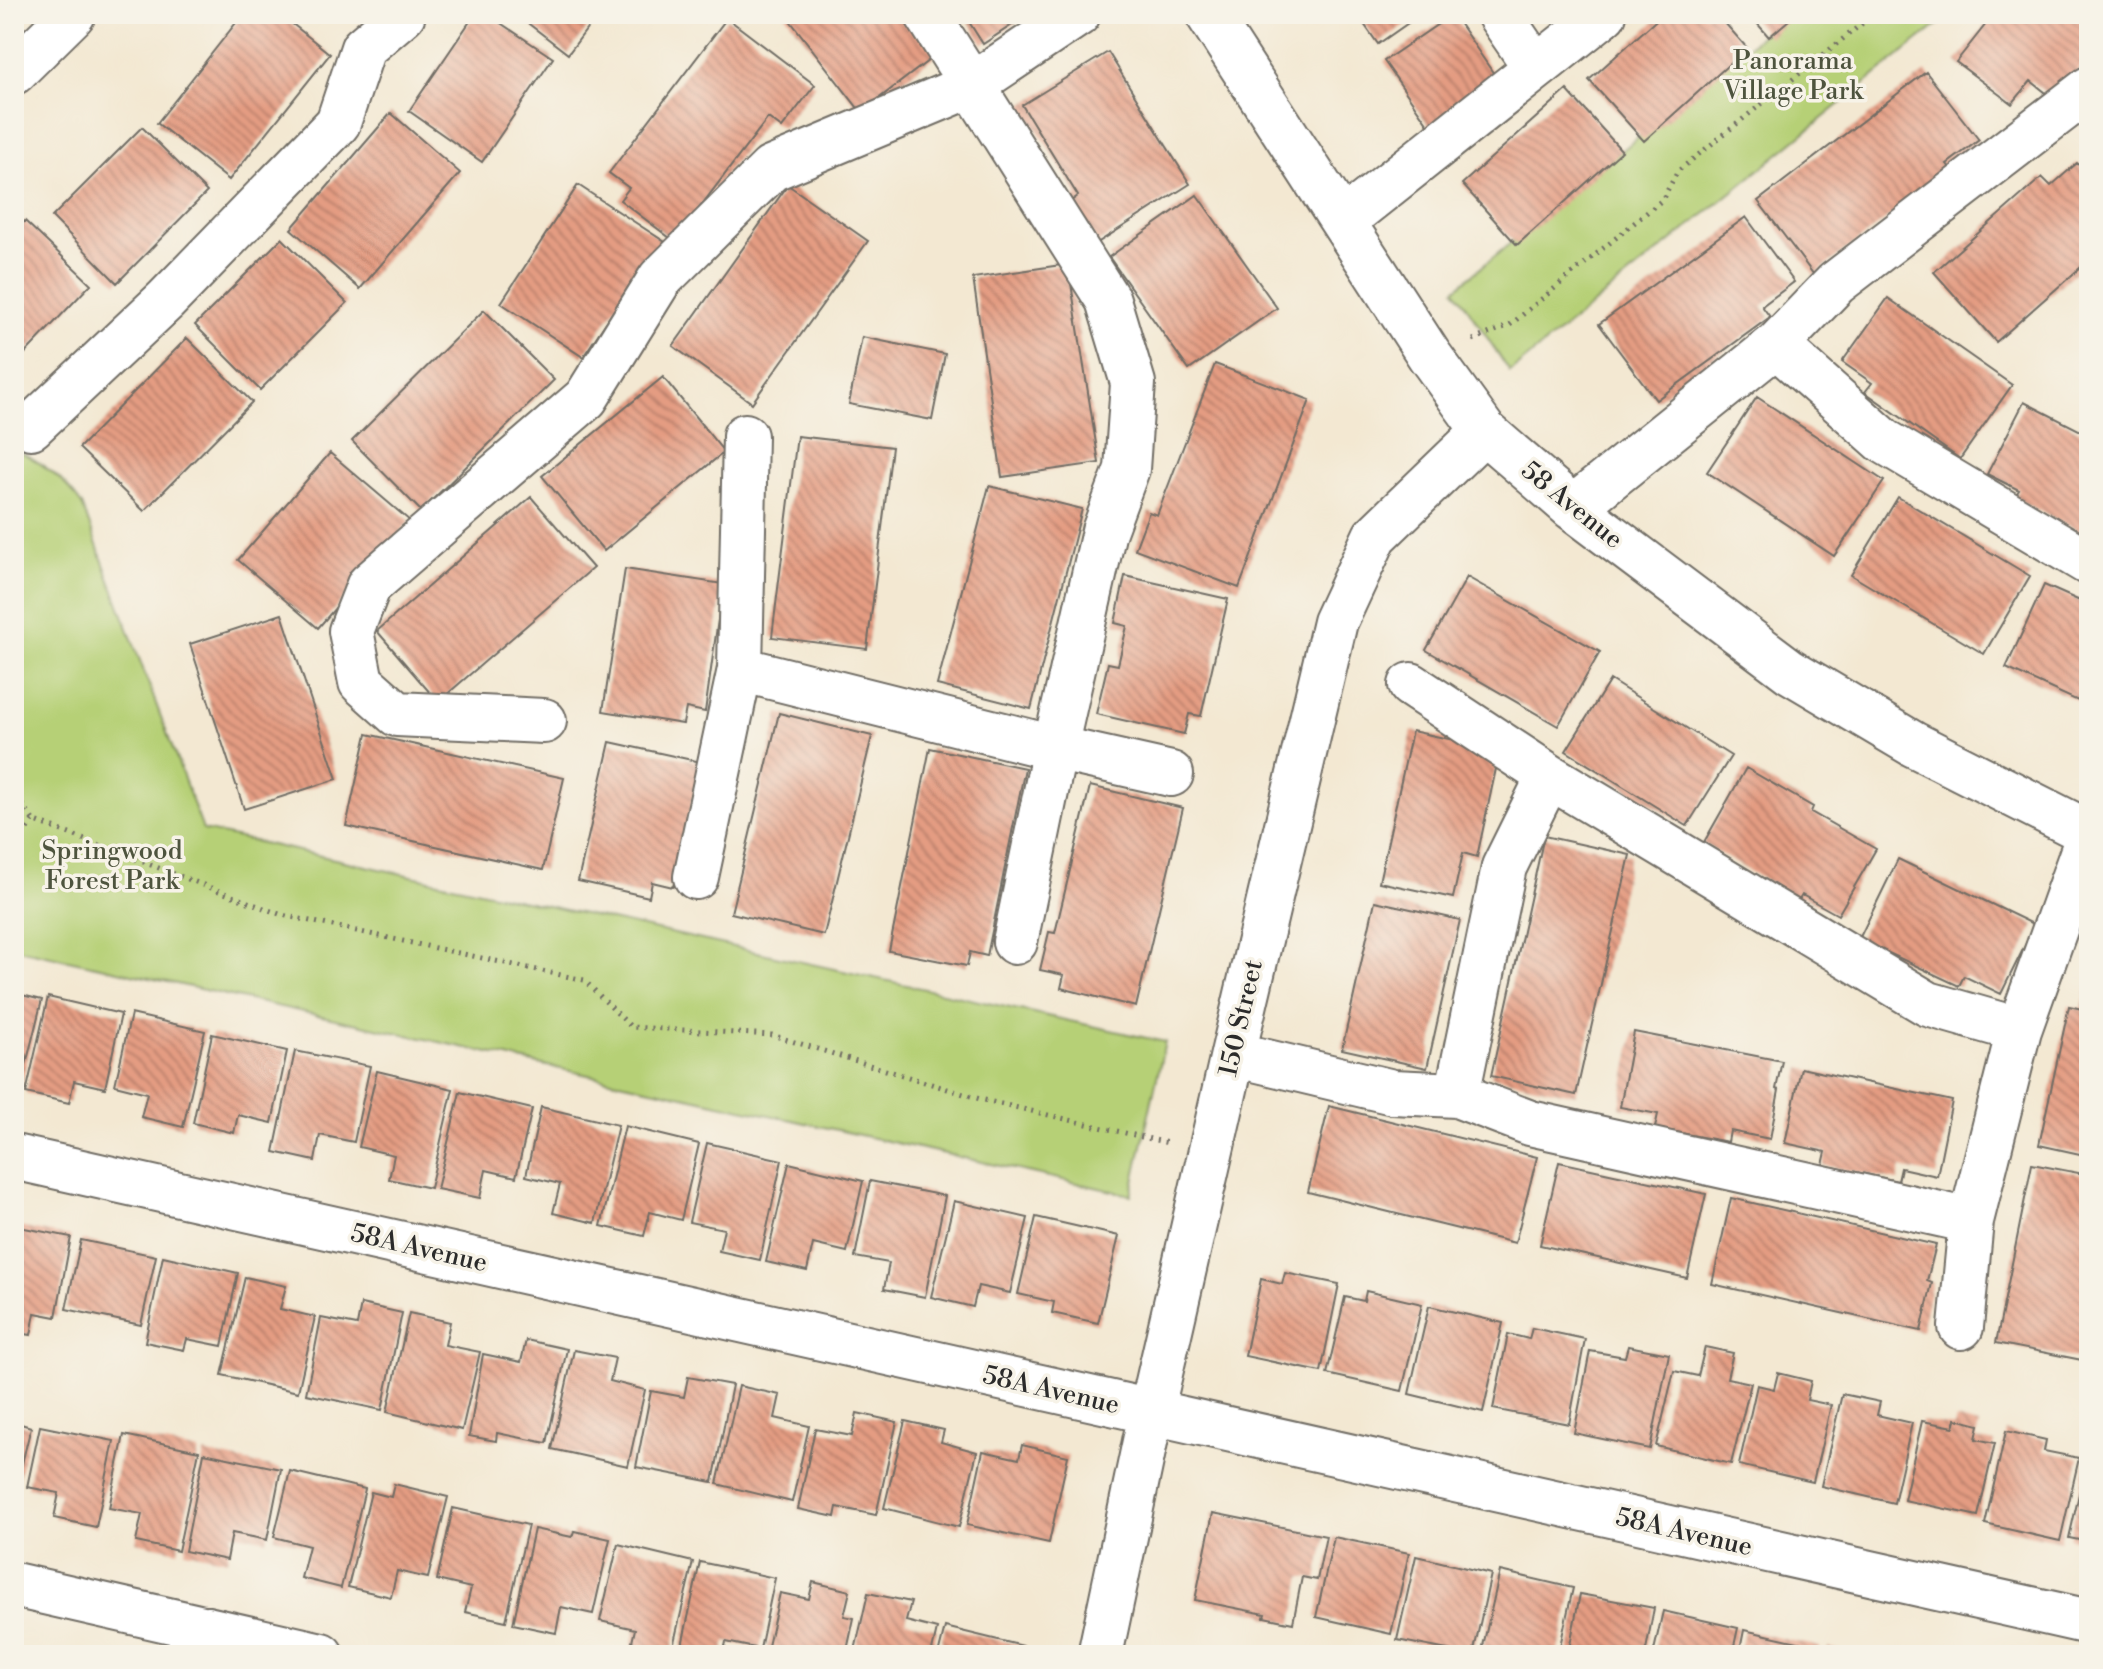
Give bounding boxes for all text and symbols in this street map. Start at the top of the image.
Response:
park label: Panorama Village Park [1722,45,1864,107]
street label: 58 Avenue [1515,454,1629,556]
park label: Springwood Forest Park [42,835,183,897]
street label: 150 Street [1212,957,1270,1079]
street label: 58A Avenue [348,1217,490,1279]
street label: 58A Avenue [980,1359,1122,1421]
street label: 58A Avenue [1613,1501,1755,1563]

